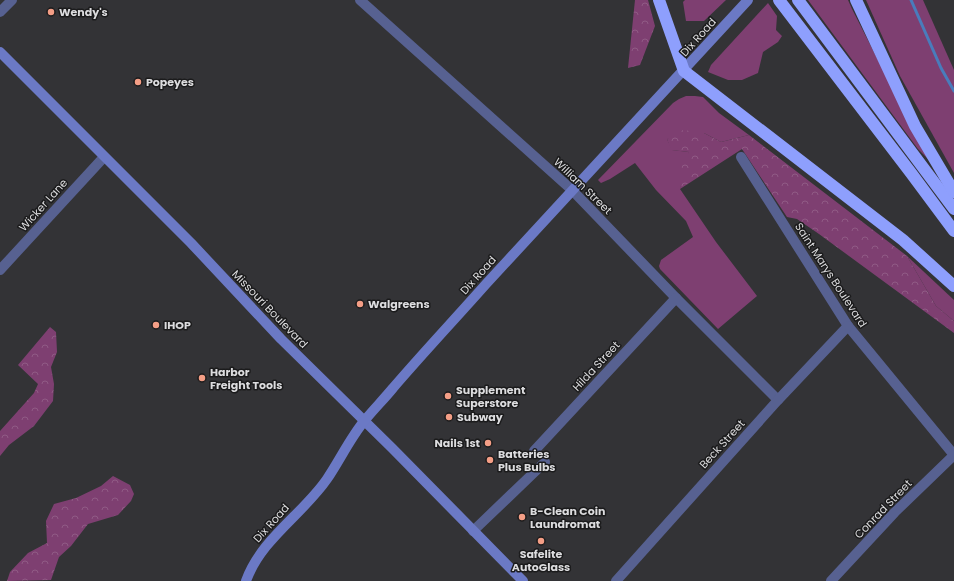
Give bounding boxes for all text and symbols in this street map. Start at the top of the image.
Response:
place label: Wendy's [59,4,108,20]
marker: Wendy's [46,7,56,17]
street label: Dix Road [676,14,720,60]
place label: Popeyes [146,74,194,90]
marker: Popeyes [133,77,143,87]
street label: William Street [550,154,616,218]
street label: Wicker Lane [15,175,71,235]
street label: Saint Marys Boulevard [791,219,871,331]
street label: Dix Road [456,252,500,298]
street label: Missouri Boulevard [228,266,312,352]
place label: Walgreens [368,296,430,312]
marker: Walgreens [355,299,365,309]
place label: IHOP [164,317,191,333]
marker: IHOP [151,320,161,330]
street label: Hilda Street [569,337,623,395]
place label: Harbor Freight Tools [210,364,282,393]
marker: Harbor Freight Tools [197,373,207,383]
place label: Supplement Superstore [456,382,526,411]
marker: Supplement Superstore [443,391,453,401]
place label: Subway [457,409,503,425]
marker: Subway [444,412,454,422]
street label: Beck Street [696,416,748,472]
place label: Nails 1st [435,435,481,451]
marker: Nails 1st [483,438,493,448]
place label: Batteries Plus Bulbs [498,446,556,475]
marker: Batteries Plus Bulbs [485,455,495,465]
street label: Conrad Street [851,476,915,542]
street label: Dix Road [249,500,293,546]
place label: B-Clean Coin Laundromat [530,503,605,532]
marker: B-Clean Coin Laundromat [517,512,527,522]
marker: Safelite AutoGlass [536,536,546,546]
place label: Safelite AutoGlass [512,546,570,575]

